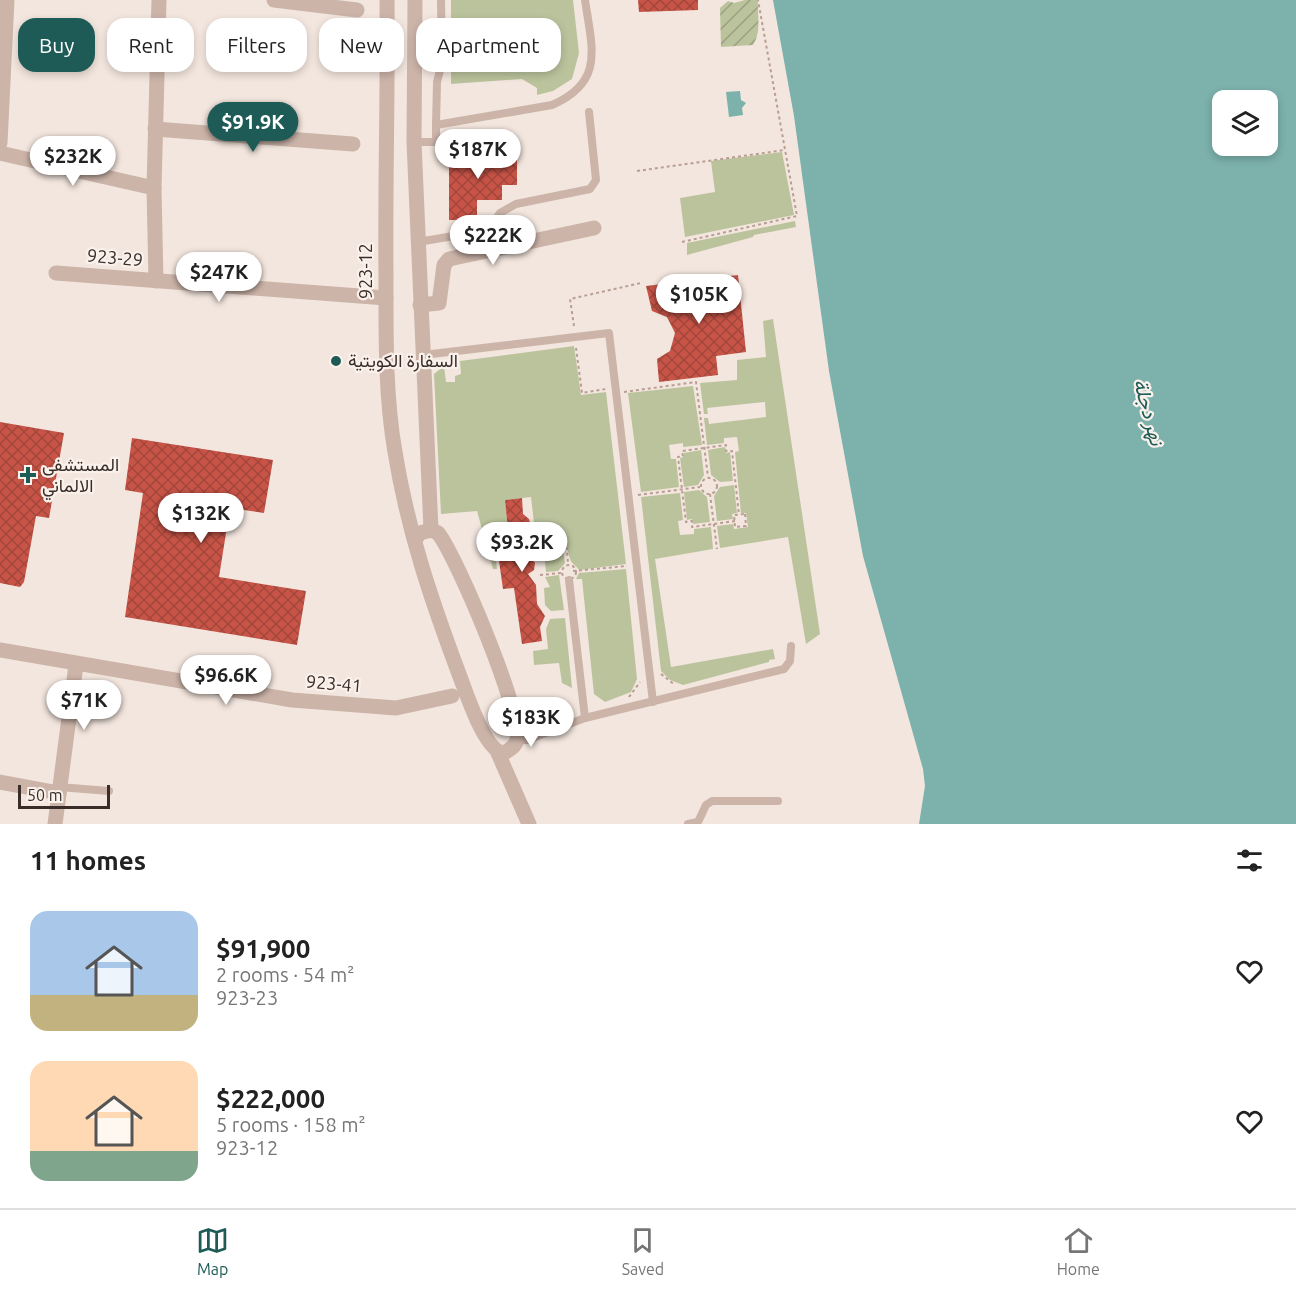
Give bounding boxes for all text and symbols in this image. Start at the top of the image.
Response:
chip: Buy [18,18,95,72]
chip: Rent [107,18,194,72]
chip: Filters [206,18,307,72]
chip: New [319,18,404,72]
chip: Apartment [416,18,561,72]
map controls [1212,90,1278,156]
button: layers [1212,90,1278,156]
pin: $91.9K [204,102,302,153]
text: $91.9K [221,110,285,133]
pin: $187K [436,129,520,180]
pin: $232K [31,136,115,187]
text: $187K [449,137,507,160]
text: $232K [44,144,102,167]
pin: $222K [451,215,535,266]
text: $222K [464,223,522,246]
street label: 923-12 [355,243,375,299]
street label: 923-29 [86,245,144,269]
pin: $247K [177,252,261,303]
text: $247K [190,260,248,283]
pin: $105K [657,274,741,325]
text: $105K [670,282,728,305]
place label: السفارة الكويتية [348,350,458,372]
marker: السفارة الكويتية [329,354,343,368]
water label: نهر دجلة [1128,376,1170,449]
place label: المستشفى الالماني [42,454,119,501]
marker: المستشفى الالماني [19,466,37,484]
pin: $132K [159,493,243,544]
text: $132K [172,501,230,524]
pin: $93.2K [473,522,571,573]
text: $93.2K [490,530,554,553]
pin: $96.6K [177,655,275,706]
text: $96.6K [194,663,258,686]
street label: 923-41 [305,671,363,695]
pin: $71K [48,680,120,731]
text: $71K [60,688,108,711]
pin: $183K [489,697,573,748]
text: $183K [502,705,560,728]
scale bar [18,782,110,810]
text: 50 m [27,786,63,804]
icon: filters [1233,844,1266,877]
text: 11 homes [30,846,146,875]
text: $91,900 [216,934,310,963]
icon: home [78,935,150,1007]
icon: heart [1233,955,1266,988]
text: 2 rooms · 54 m² [216,963,354,986]
text: 923-23 [216,986,278,1009]
text: $222,000 [216,1084,325,1113]
icon: home [78,1085,150,1157]
icon: heart [1233,1105,1266,1138]
text: 5 rooms · 158 m² [216,1113,366,1136]
text: 923-12 [216,1136,278,1159]
tab: Map [196,1224,229,1278]
tab: Saved [622,1224,664,1278]
tab: Home [1057,1224,1100,1278]

